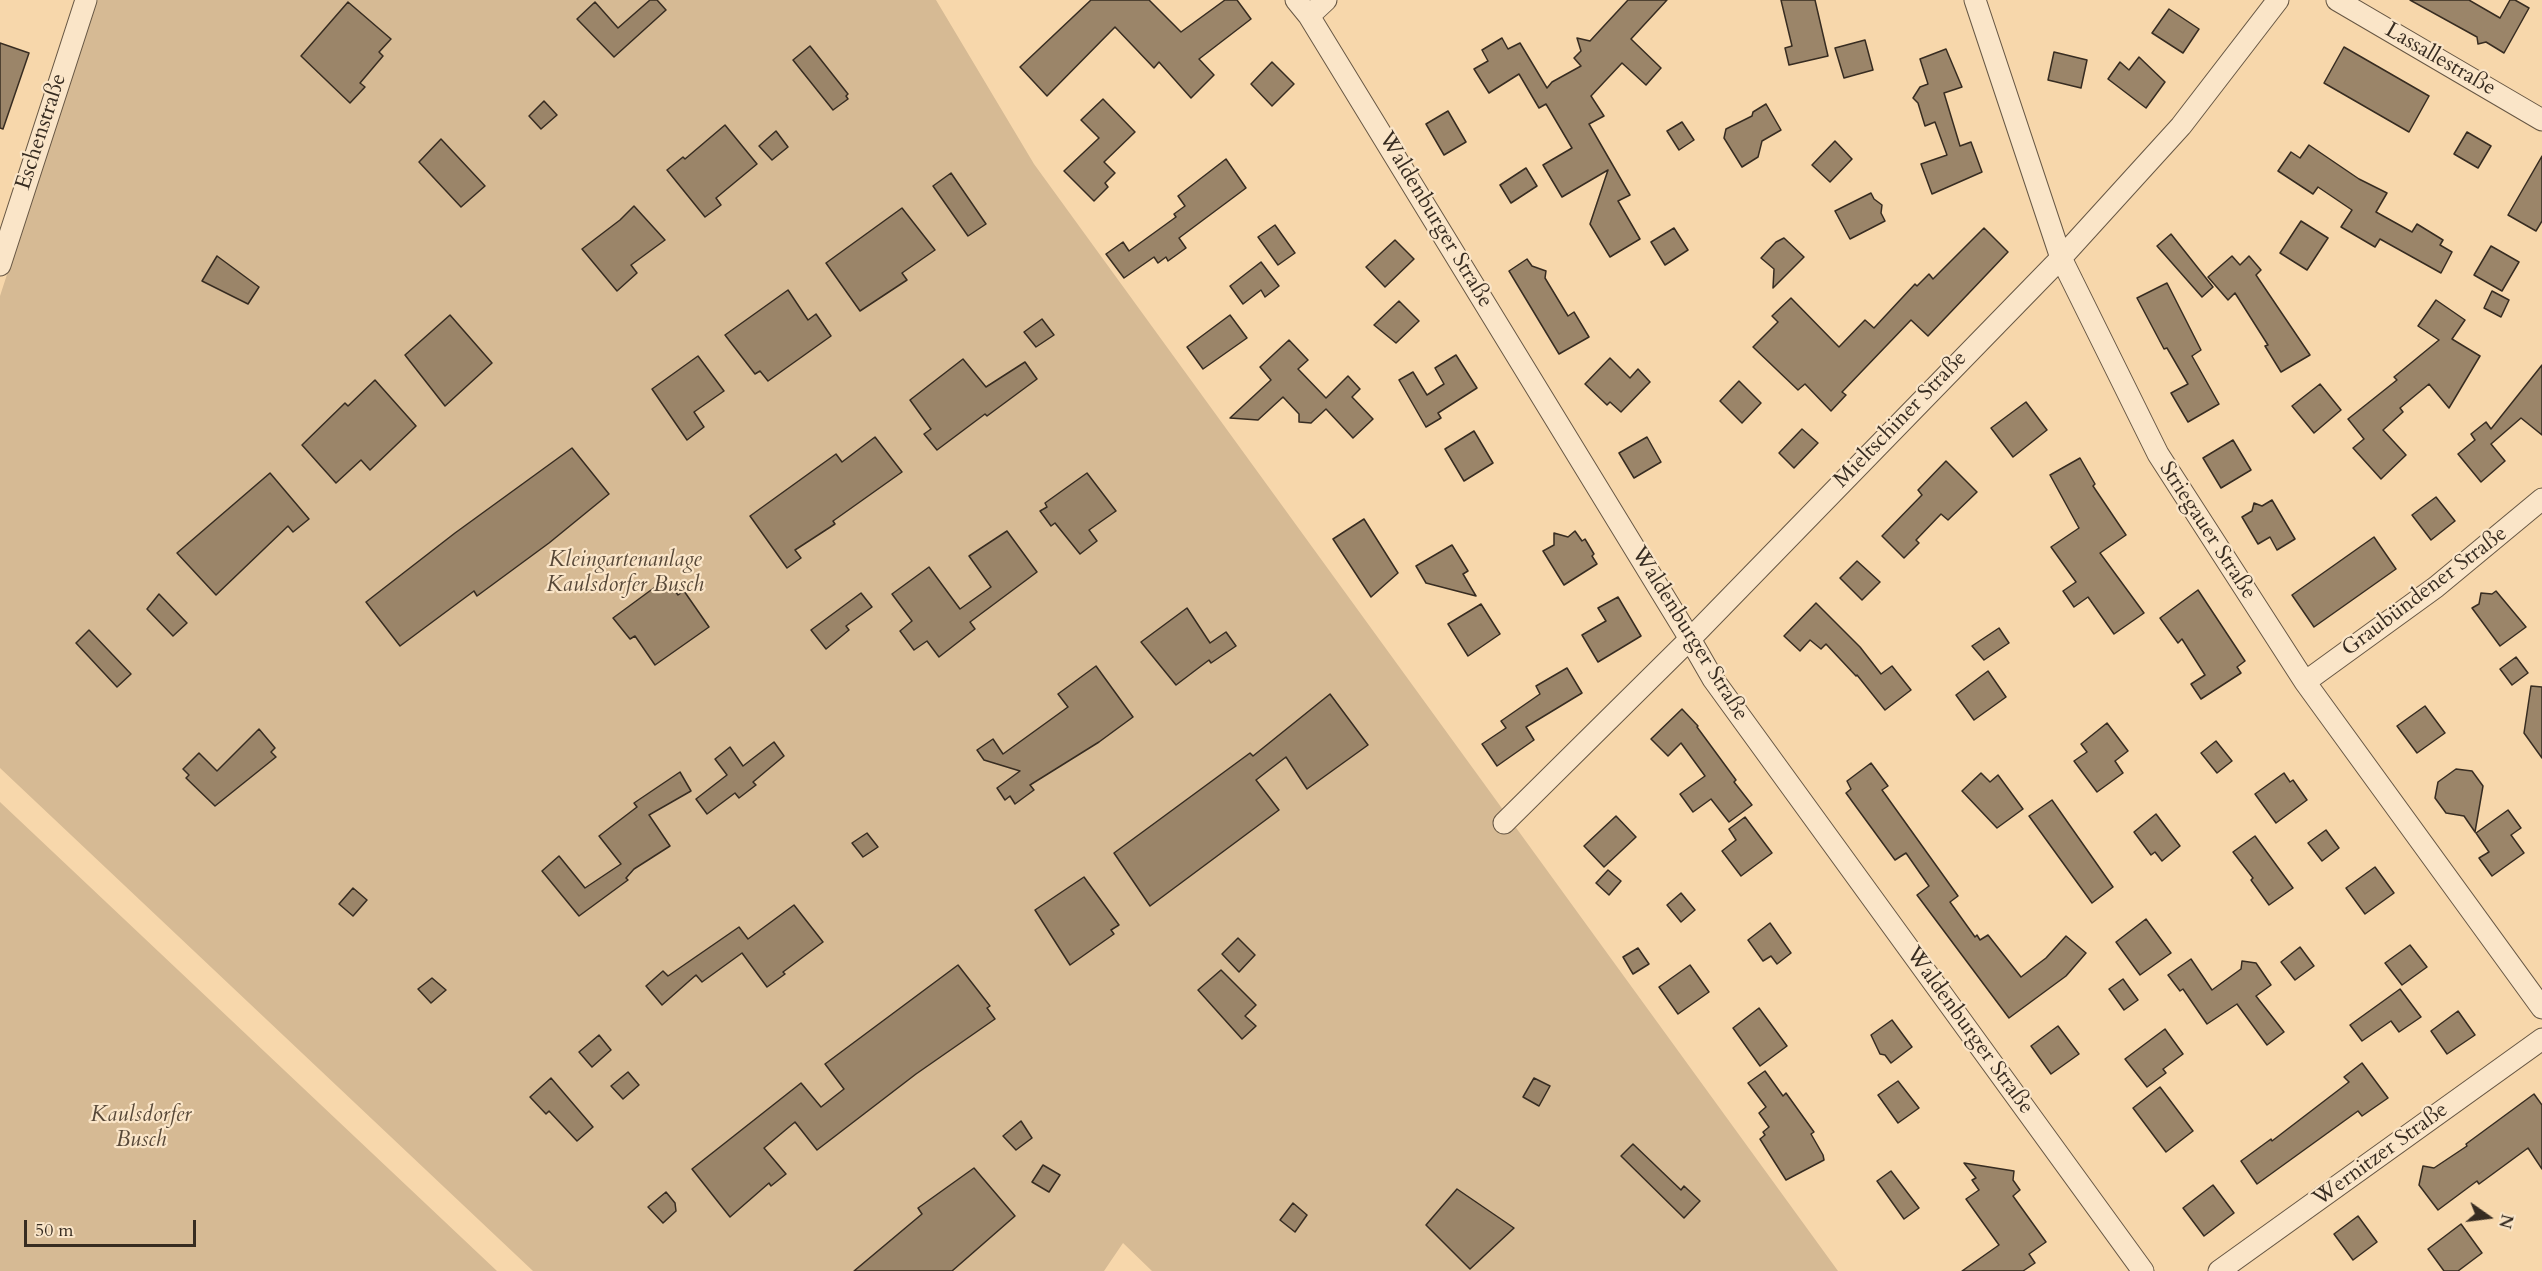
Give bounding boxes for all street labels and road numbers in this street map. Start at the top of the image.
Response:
street label: Lassallestraße [2380,18,2500,102]
street label: Eschenstraße [11,71,73,193]
street label: Waldenburger Straße [1372,127,1498,313]
street label: Mieltschiner Straße [1829,346,1973,494]
street label: Striegauer Straße [2153,457,2261,605]
street label: Graubündener Straße [2337,521,2513,663]
street label: Waldenburger Straße [1625,542,1753,726]
street label: Waldenburger Straße [1899,942,2039,1120]
street label: Wernitzer Straße [2308,1097,2454,1213]

